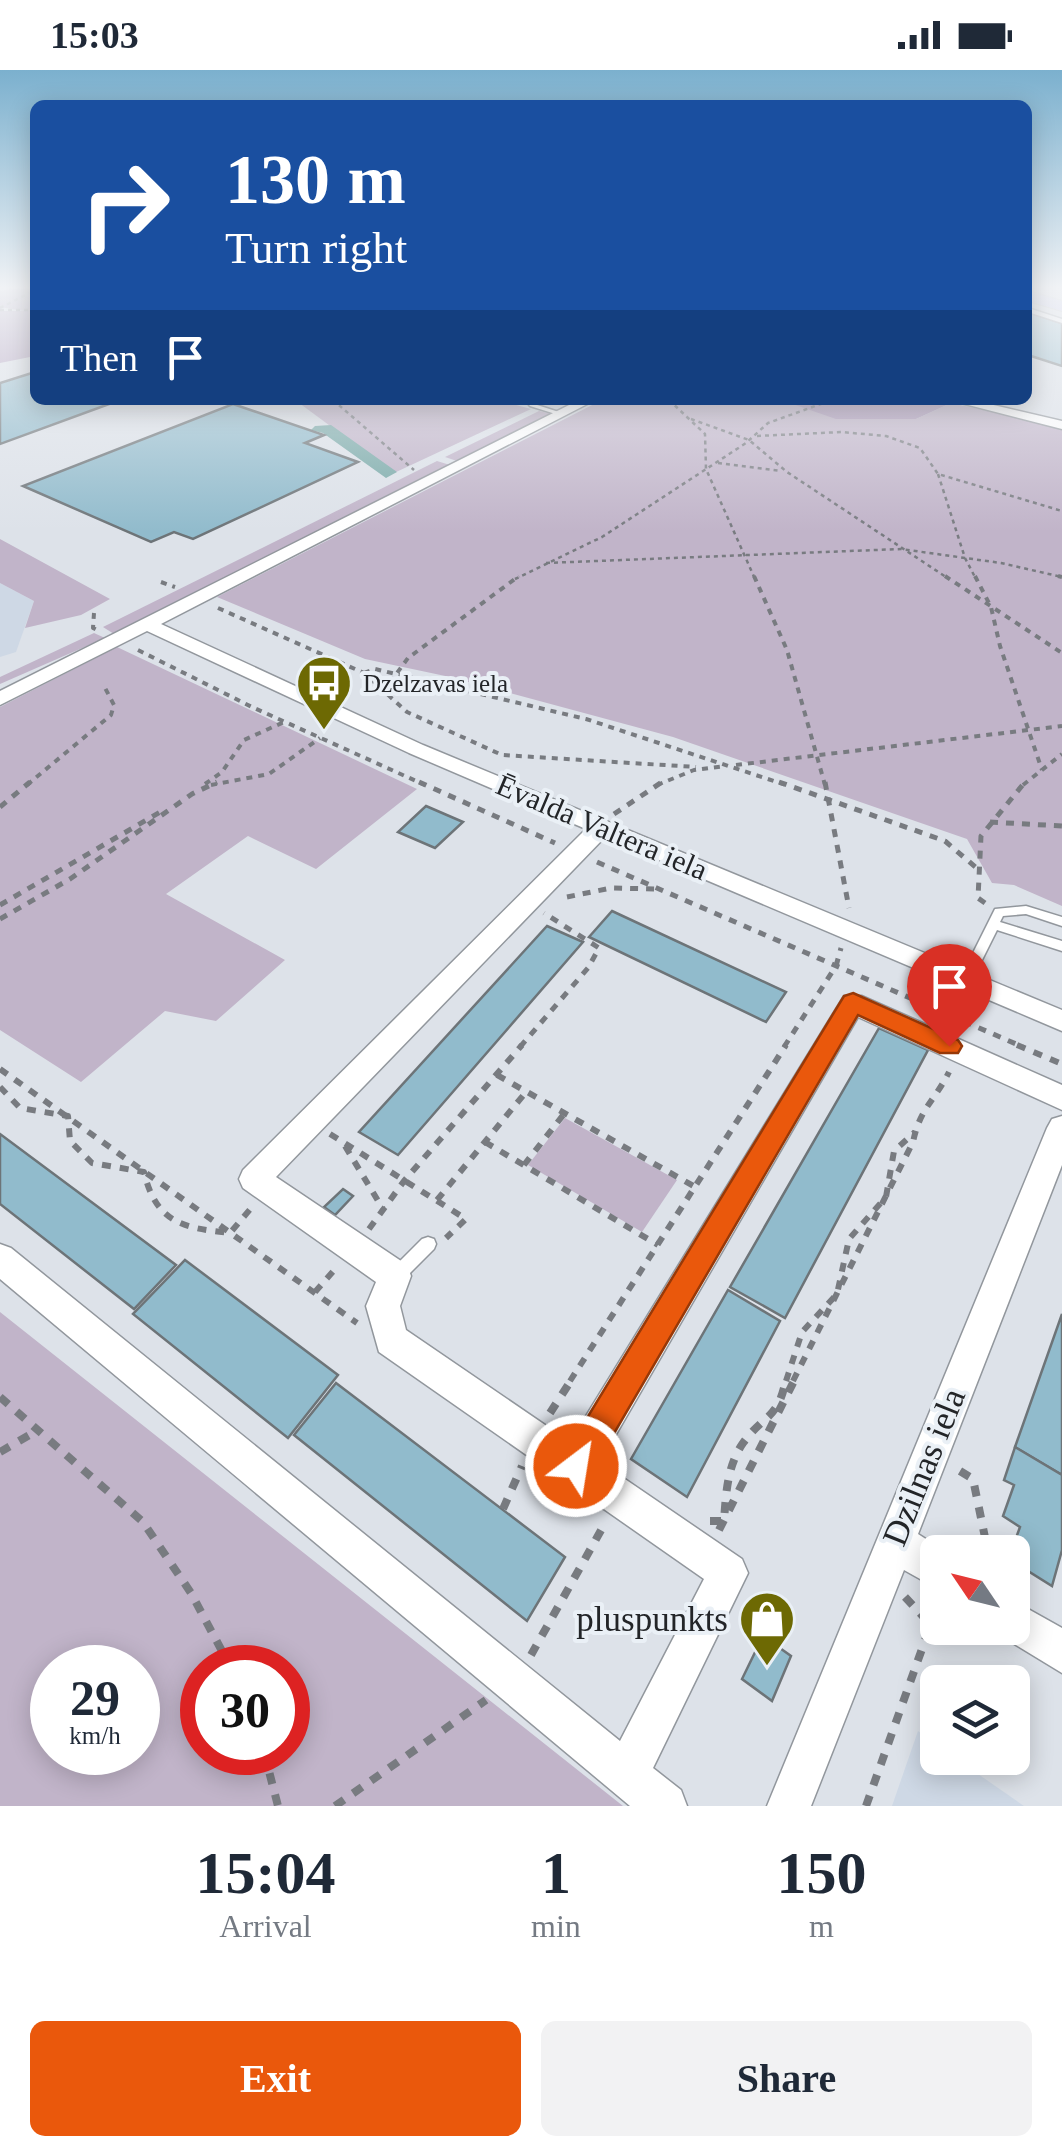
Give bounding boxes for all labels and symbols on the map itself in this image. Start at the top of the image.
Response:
bus stop icon: Dzelzavas iela [294,653,354,732]
place label: Dzelzavas iela [363,670,508,697]
street label: Ēvalda Valtera iela [492,768,712,886]
pin [907,944,992,1047]
street label: Dzilnas iela [875,1382,973,1551]
position arrow [524,1414,628,1518]
north arrow [920,1535,1030,1645]
shop icon: pluspunkts [737,1589,797,1668]
place label: pluspunkts [576,1600,728,1639]
speed limit sign: 30 [180,1645,310,1775]

